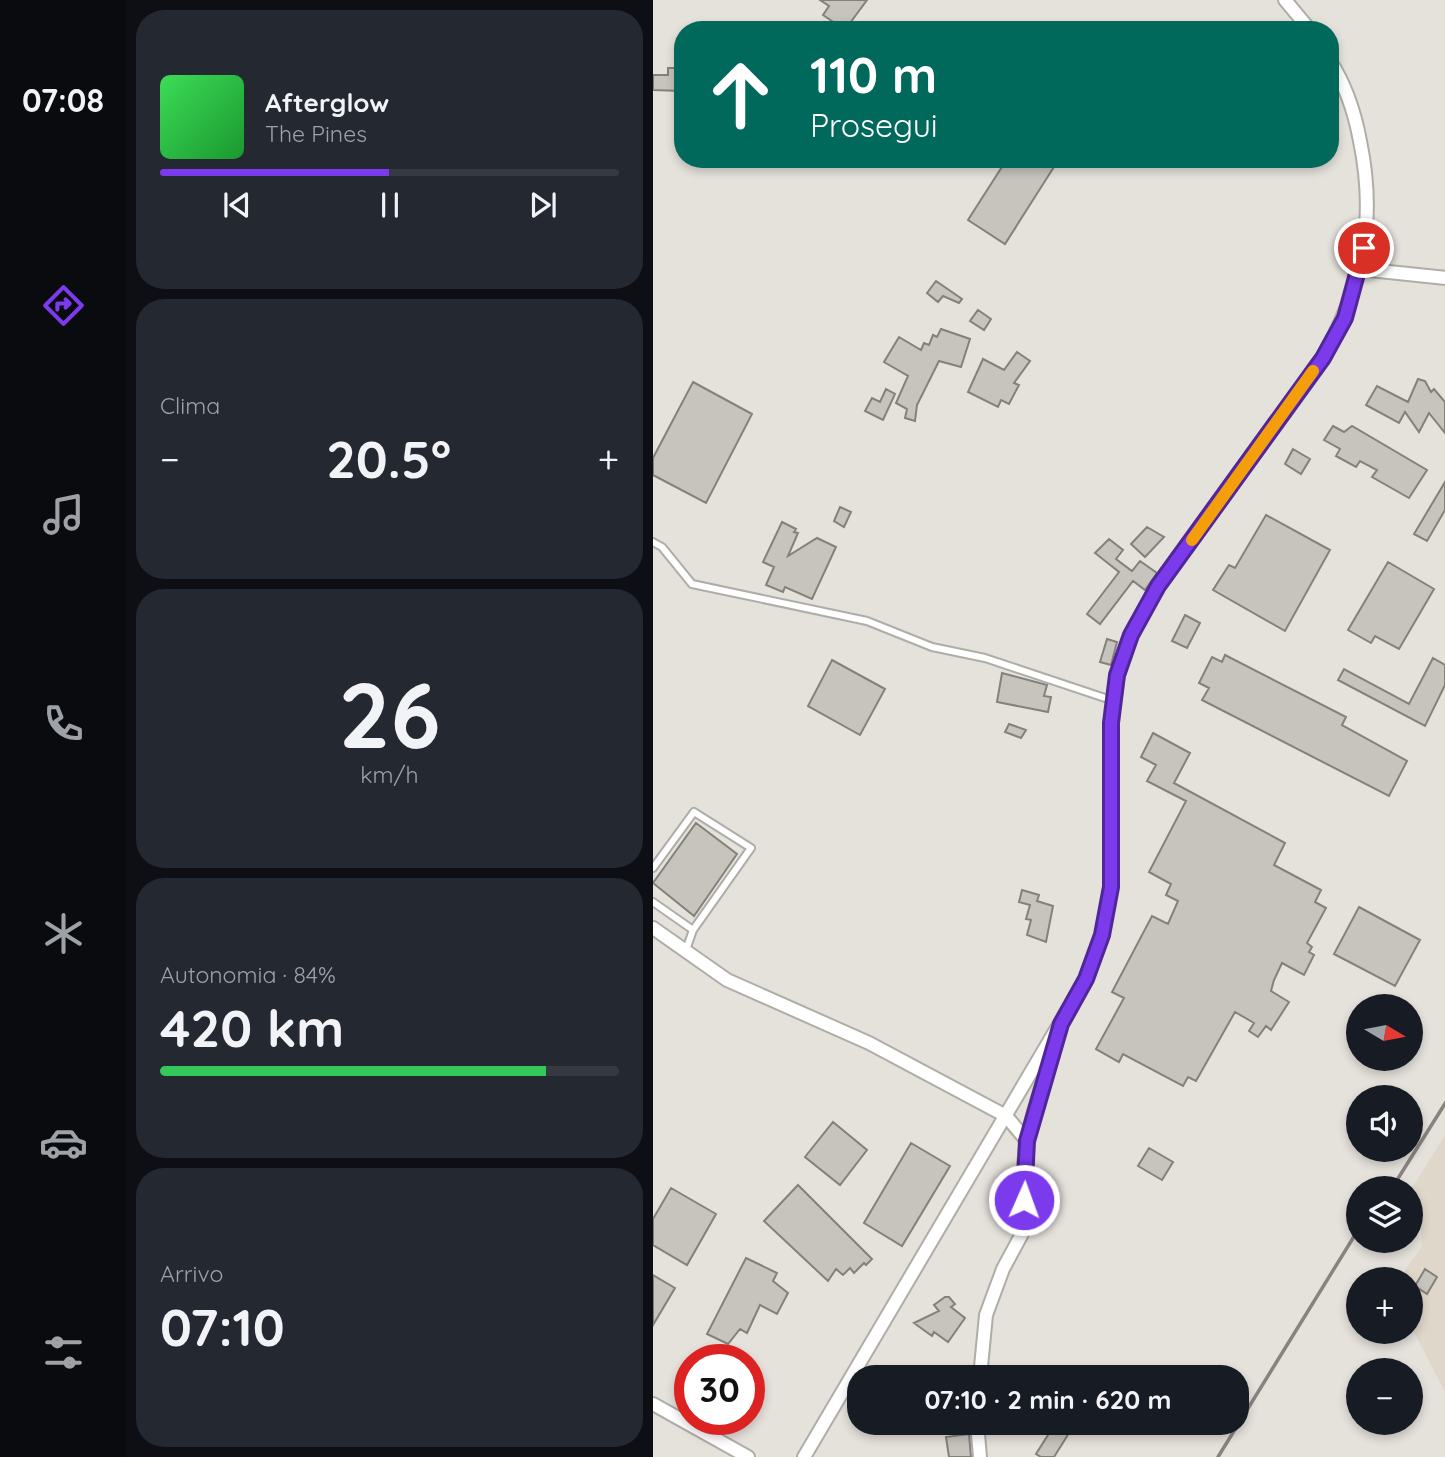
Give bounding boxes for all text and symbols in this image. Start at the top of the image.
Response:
text: 110 m [810,44,937,105]
icon: ahead [695,49,786,140]
text: 07:08 [22,80,104,120]
text: Afterglow [265,86,389,119]
text: Prosegui [810,105,938,145]
text: The Pines [265,119,367,148]
icon: previous [218,186,256,224]
icon: pause [371,186,409,224]
icon: next [524,186,562,224]
pin [1334,218,1394,278]
icon: arrive [1345,229,1383,267]
icon: directions [39,281,88,330]
text: Clima [160,391,220,420]
text: 20.5° [326,426,451,491]
text: − [160,435,180,483]
text: + [598,435,619,483]
icon: music [39,490,88,539]
text: 26 [338,657,441,771]
icon: phone [39,699,88,748]
text: km/h [360,760,419,789]
icon: climate [39,909,88,958]
text: Autonomia · 84% [160,960,336,989]
north arrow [1346,994,1423,1071]
map controls [1346,994,1423,1435]
text: 420 km [160,995,344,1060]
button: sound [1346,1085,1423,1162]
icon: car [39,1118,88,1167]
position arrow [987,1163,1061,1237]
button: layers [1346,1176,1423,1253]
text: Arrivo [160,1259,223,1288]
button: + [1346,1267,1423,1344]
text: 07:10 [160,1294,285,1359]
icon: filters [39,1328,88,1377]
speed limit sign: 30 [674,1344,765,1435]
button: − [1346,1358,1423,1435]
text: 07:10 · 2 min · 620 m [924,1383,1172,1416]

